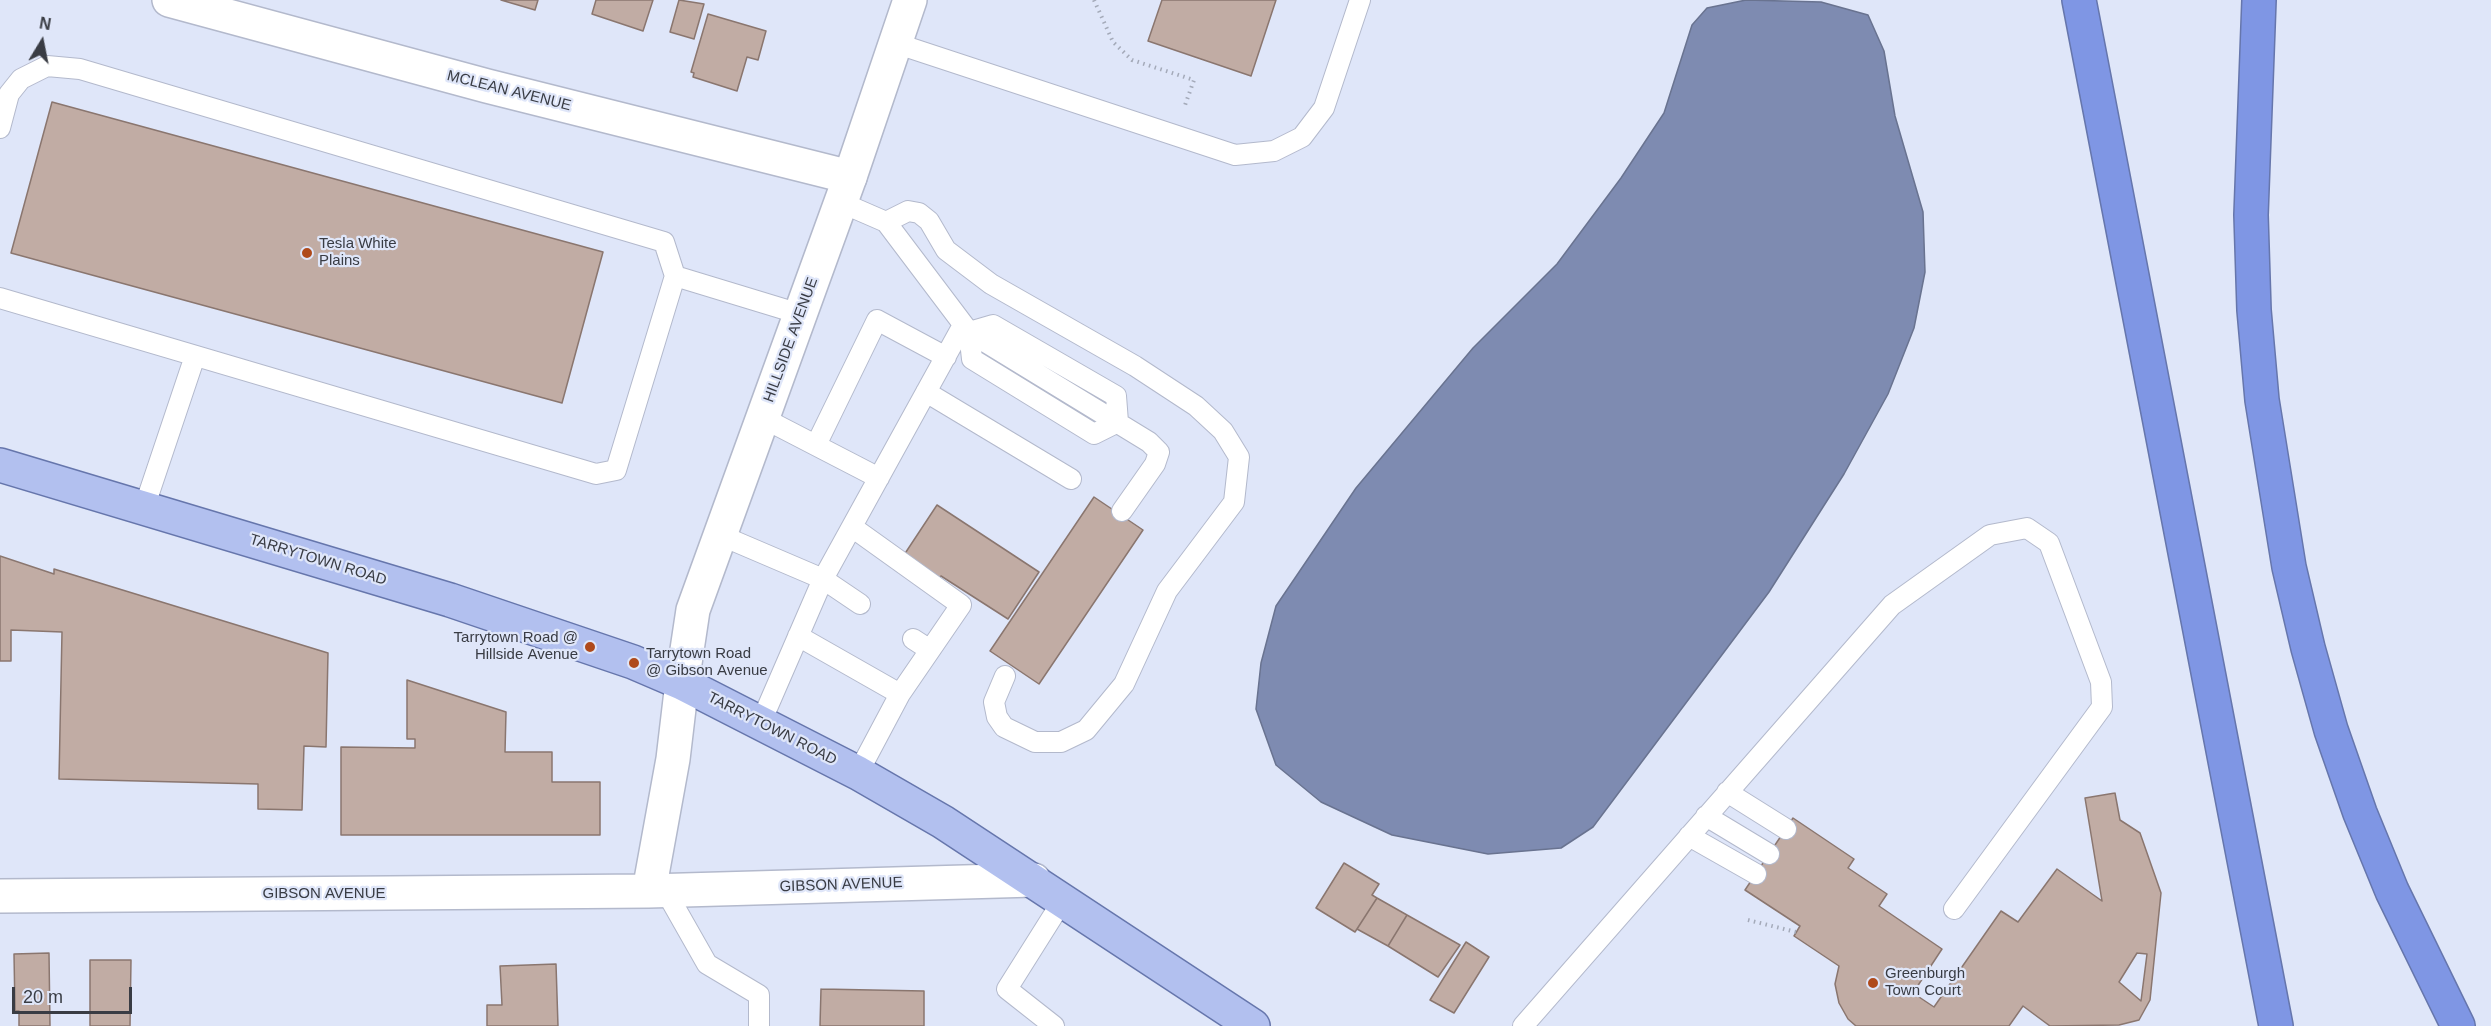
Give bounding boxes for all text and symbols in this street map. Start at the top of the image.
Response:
north arrow [12,12,72,72]
text: N [38,14,52,33]
street label: MCLEAN AVENUE [445,67,573,115]
place label: Tesla White Plains [319,235,397,270]
marker: Tesla White Plains [300,246,314,260]
street label: HILLSIDE AVENUE [760,275,822,405]
street label: TARRYTOWN ROAD [247,531,389,589]
place label: Tarrytown Road @ Hillside Avenue [454,629,578,664]
marker: Tarrytown Road @ Hillside Avenue [583,640,597,654]
place label: Tarrytown Road @ Gibson Avenue [646,645,768,680]
marker: Tarrytown Road @ Gibson Avenue [627,656,641,670]
street label: TARRYTOWN ROAD [704,689,840,769]
street label: GIBSON AVENUE [779,874,903,896]
street label: GIBSON AVENUE [262,885,386,903]
place label: Greenburgh Town Court [1885,965,1965,1000]
scale bar [15,975,135,1013]
marker: Greenburgh Town Court [1866,976,1880,990]
text: 20 m [23,987,63,1007]

